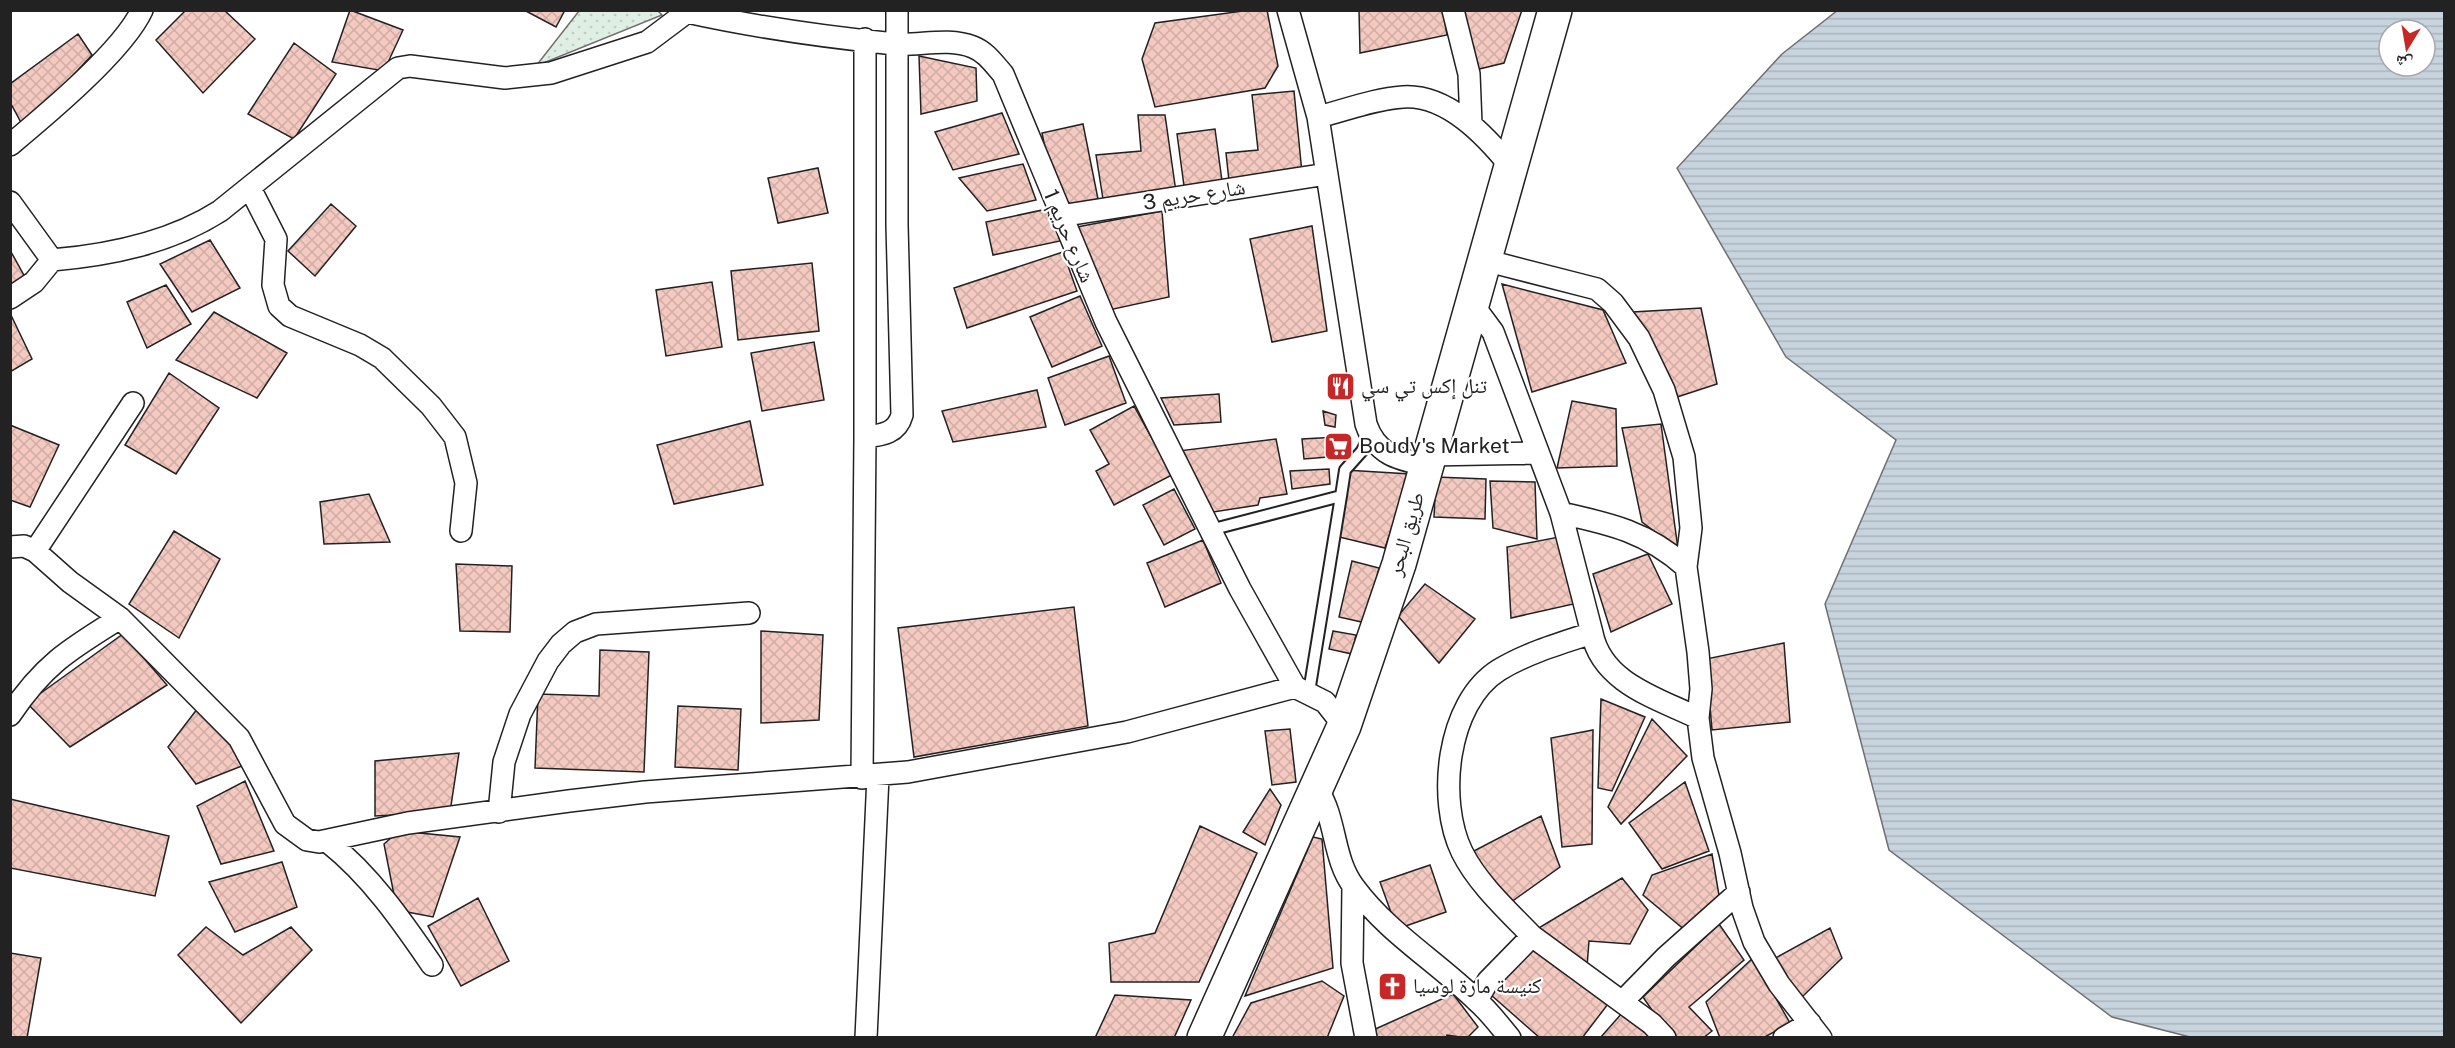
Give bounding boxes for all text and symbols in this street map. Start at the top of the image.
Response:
north arrow [2377,18,2437,78]
text: ش [2394,51,2414,73]
street label: شارع حريم 3 [1141,174,1247,217]
street label: شارع حريم 1 [1037,185,1100,287]
restaurant icon: تنل إكس تي سي [1324,370,1356,402]
place label: تنل إكس تي سي [1361,373,1487,402]
supermarket icon: Boudy's Market [1322,430,1354,462]
place label: Boudy's Market [1359,433,1510,458]
street label: طريق البحر [1381,489,1430,580]
church icon: كنيسة مارة لوسيا [1376,970,1408,1002]
place label: كنيسة مارة لوسيا [1413,973,1542,998]

